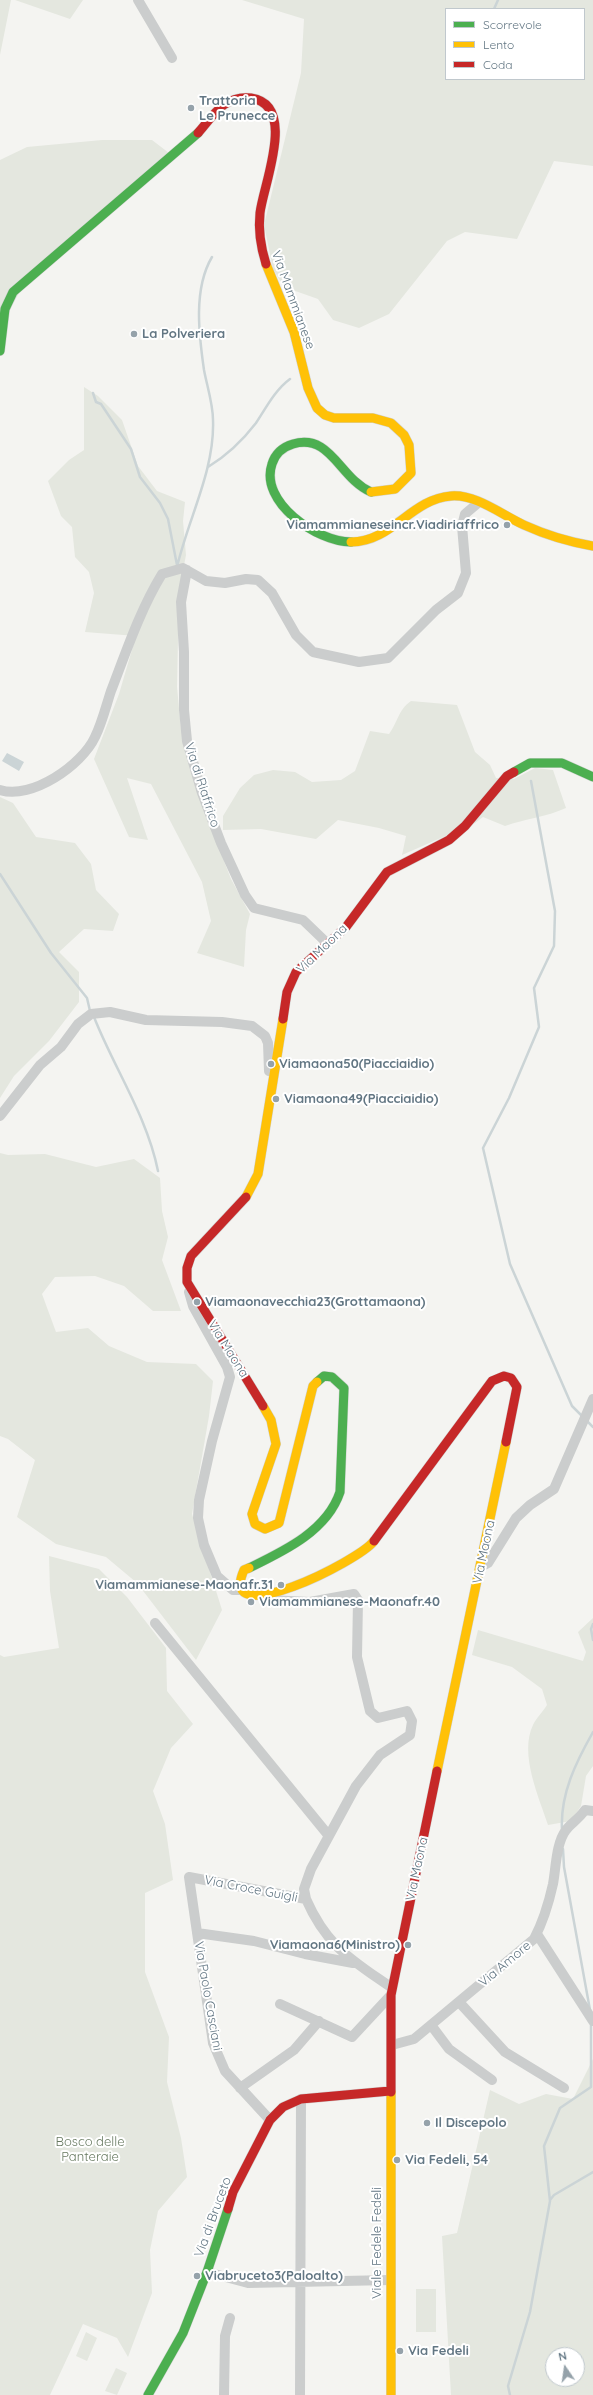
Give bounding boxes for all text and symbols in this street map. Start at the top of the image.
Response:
legend [445,8,585,80]
text: Scorrevole [483,17,542,32]
text: Lento [483,37,514,52]
text: Coda [483,57,513,72]
place label: Trattoria Le Prunecce [199,93,275,124]
marker: Trattoria Le Prunecce [186,103,196,113]
street label: Via Mammianese [268,248,318,352]
place label: La Polveriera [142,326,225,342]
marker: La Polveriera [129,329,139,339]
place label: Viamammianeseincr.Viadiriaffrico [286,517,499,533]
marker: Viamammianeseincr.Viadiriaffrico [502,520,512,530]
street label: Via di Riaffrico [181,741,223,829]
street label: Via Maona [293,921,351,977]
place label: Viamaona50(Piacciaidio) [279,1056,434,1072]
marker: Viamaona50(Piacciaidio) [266,1059,276,1069]
place label: Viamaona49(Piacciaidio) [284,1091,439,1107]
marker: Viamaona49(Piacciaidio) [271,1094,281,1104]
place label: Viamaonavecchia23(Grottamaona) [205,1294,425,1310]
marker: Viamaonavecchia23(Grottamaona) [192,1297,202,1307]
street label: Via Maona [204,1317,252,1381]
street label: Via Maona [470,1519,498,1585]
place label: Viamammianese-Maonafr.31 [95,1577,273,1593]
marker: Viamammianese-Maonafr.31 [276,1580,286,1590]
place label: Viamammianese-Maonafr.40 [259,1594,440,1610]
marker: Viamammianese-Maonafr.40 [246,1597,256,1607]
street label: Via Maona [403,1836,431,1902]
street label: Via Croce Guigli [203,1872,299,1906]
place label: Viamaona6(Ministro) [270,1937,400,1953]
street label: Via Amore [476,1938,534,1990]
street label: Via Paolo Casciani [191,1940,225,2052]
marker: Viamaona6(Ministro) [403,1940,413,1950]
place label: Il Discepolo [435,2115,507,2131]
marker: Il Discepolo [422,2118,432,2128]
park label: Bosco delle Panteraie [56,2134,124,2165]
place label: Via Fedeli, 54 [405,2152,488,2168]
marker: Via Fedeli, 54 [392,2155,402,2165]
street label: Via di Bruceto [191,2175,235,2259]
street label: Viale Fedele Fedeli [369,2187,385,2299]
place label: Viabruceto3(Paloalto) [205,2268,343,2284]
marker: Viabruceto3(Paloalto) [192,2271,202,2281]
place label: Via Fedeli [408,2343,469,2359]
marker: Via Fedeli [395,2346,405,2356]
north arrow [545,2347,585,2387]
text: N [557,2349,568,2364]

